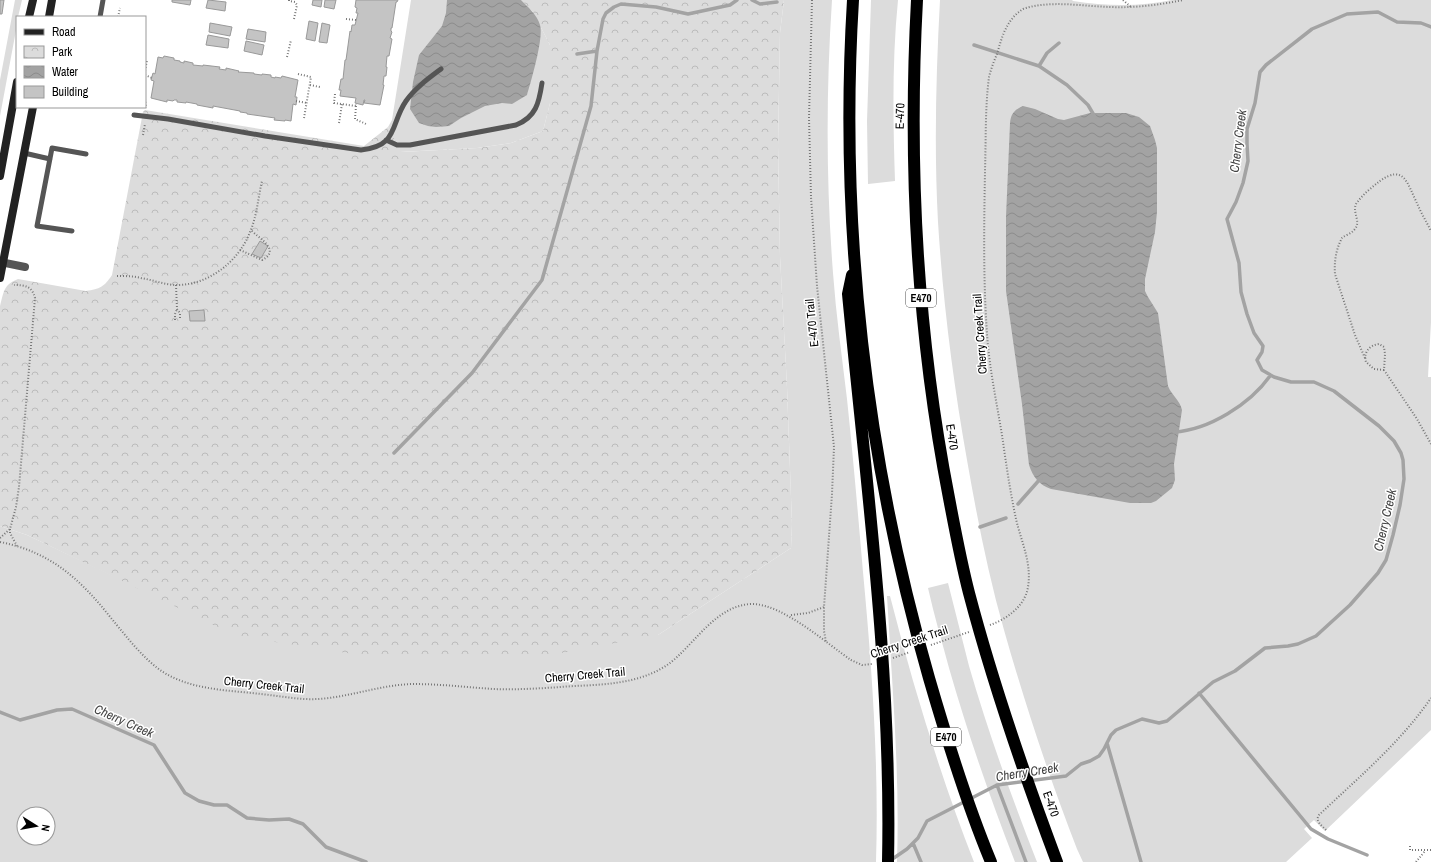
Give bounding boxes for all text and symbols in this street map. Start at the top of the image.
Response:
legend [16,16,146,108]
text: Road [52,24,76,40]
text: Park [52,44,72,60]
text: Water [52,64,79,80]
text: Building [52,84,89,100]
street label: E-470 [892,103,908,129]
water label: Cherry Creek [1226,108,1250,173]
road number: E470 [906,289,936,307]
street label: Cherry Creek Trail [969,293,991,375]
street label: E-470 Trail [802,298,822,348]
street label: E-470 [942,423,962,451]
water label: Cherry Creek [1370,487,1401,553]
street label: Cherry Creek Trail [868,622,950,662]
street label: Cherry Creek Trail [544,664,626,686]
street label: Cherry Creek Trail [223,673,305,697]
water label: Cherry Creek [92,700,157,742]
road number: E470 [931,728,961,746]
water label: Cherry Creek [994,759,1060,785]
street label: E-470 [1039,789,1063,819]
north arrow [16,806,56,846]
text: N [38,823,53,832]

